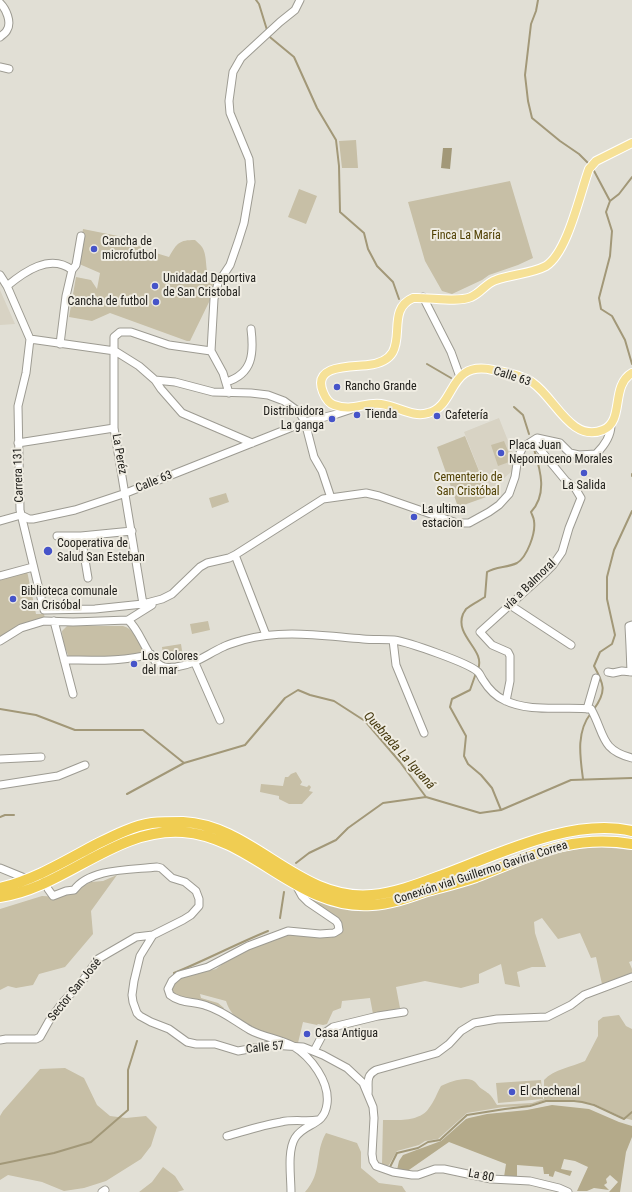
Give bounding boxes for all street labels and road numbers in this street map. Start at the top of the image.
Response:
street label: Calle 63 [492,364,532,390]
street label: La Peréz [108,433,130,475]
street label: Carrera 131 [11,447,27,503]
street label: Calle 63 [134,468,174,496]
street label: vía a Balmoral [501,557,559,613]
street label: Conexión vial Guillermo Gaviria Correa [393,838,569,908]
street label: Sector San José [45,956,105,1024]
street label: Calle 57 [245,1039,285,1057]
street label: La 80 [467,1166,495,1186]

